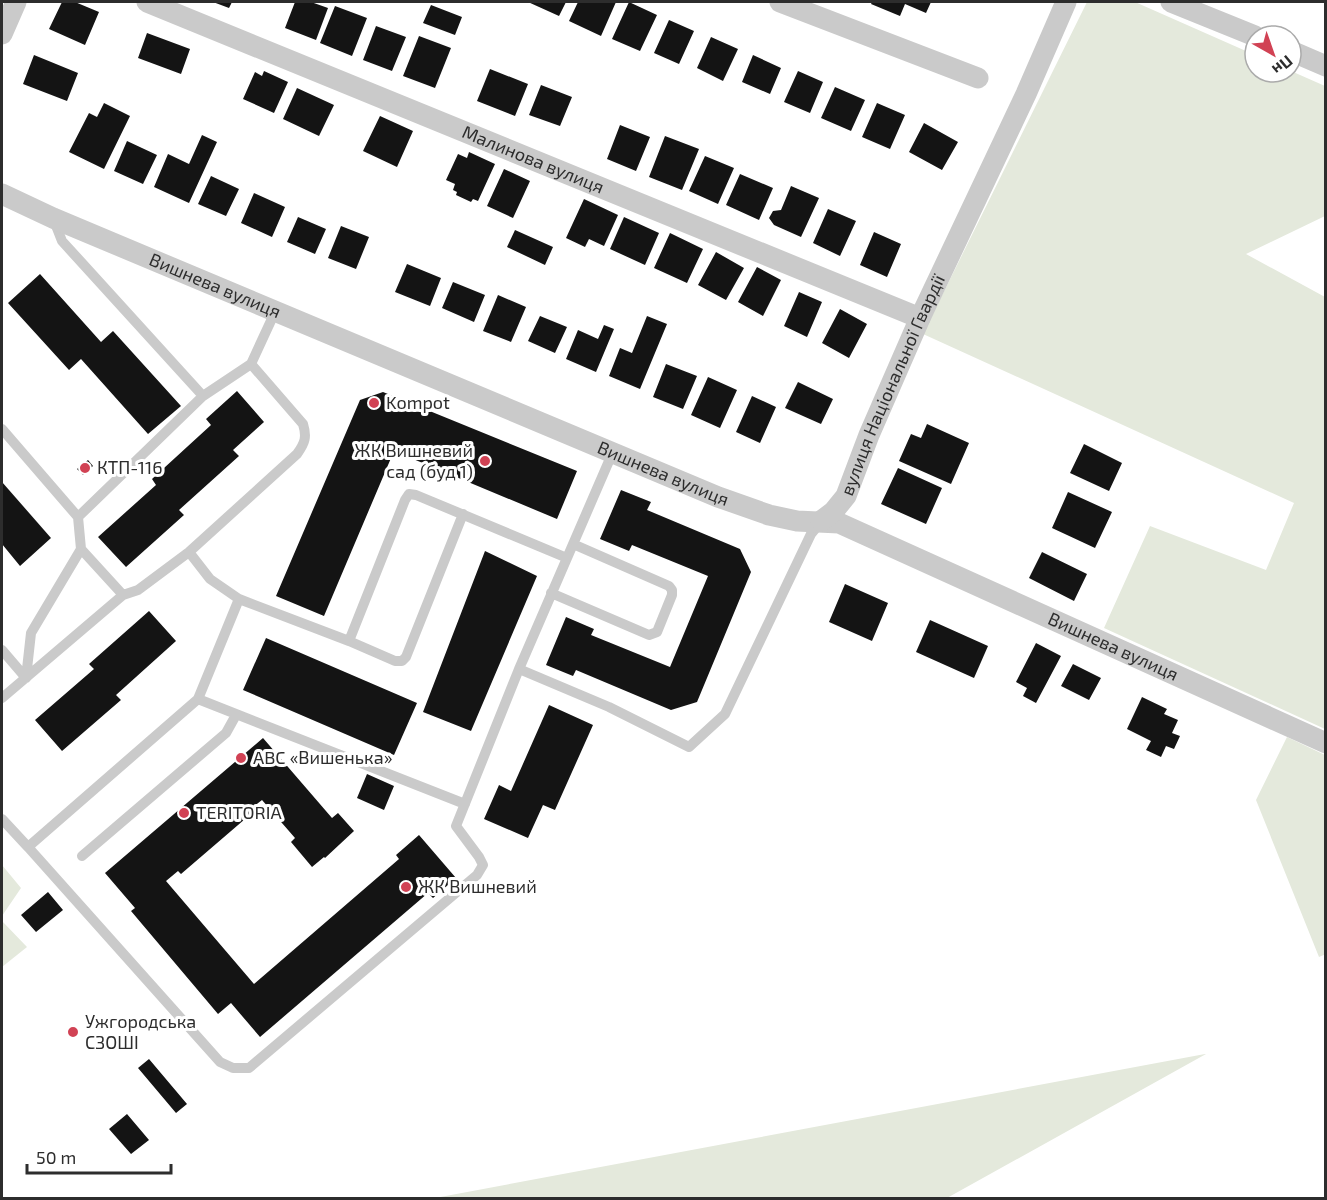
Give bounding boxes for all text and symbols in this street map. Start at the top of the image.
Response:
north arrow [1243,24,1303,84]
text: Пн [1269,52,1297,80]
street label: Малинова вулиця [459,120,607,198]
street label: Вишнева вулиця [146,248,284,322]
street label: вулиця Національної Гвардії [835,270,949,498]
place label: Kompot [386,391,450,413]
marker: Kompot [367,396,381,410]
street label: Вишнева вулиця [594,436,732,510]
place label: ЖК Вишневий сад (буд 1) [354,439,473,482]
marker: ЖК Вишневий сад (буд 1) [478,454,492,468]
place label: КТП-116 [97,456,162,478]
marker: КТП-116 [78,461,92,475]
street label: Вишнева вулиця [1045,607,1182,685]
place label: ABC «Вишенька» [253,746,392,768]
marker: ABC «Вишенька» [234,751,248,765]
place label: TERITORIA [196,801,282,823]
marker: TERITORIA [177,806,191,820]
place label: ЖК Вишневий [418,875,537,897]
marker: ЖК Вишневий [399,880,413,894]
place label: Ужгородська СЗОШІ [85,1010,196,1053]
marker: Ужгородська СЗОШІ [66,1025,80,1039]
scale bar [27,1137,171,1175]
text: 50 m [36,1146,76,1168]

